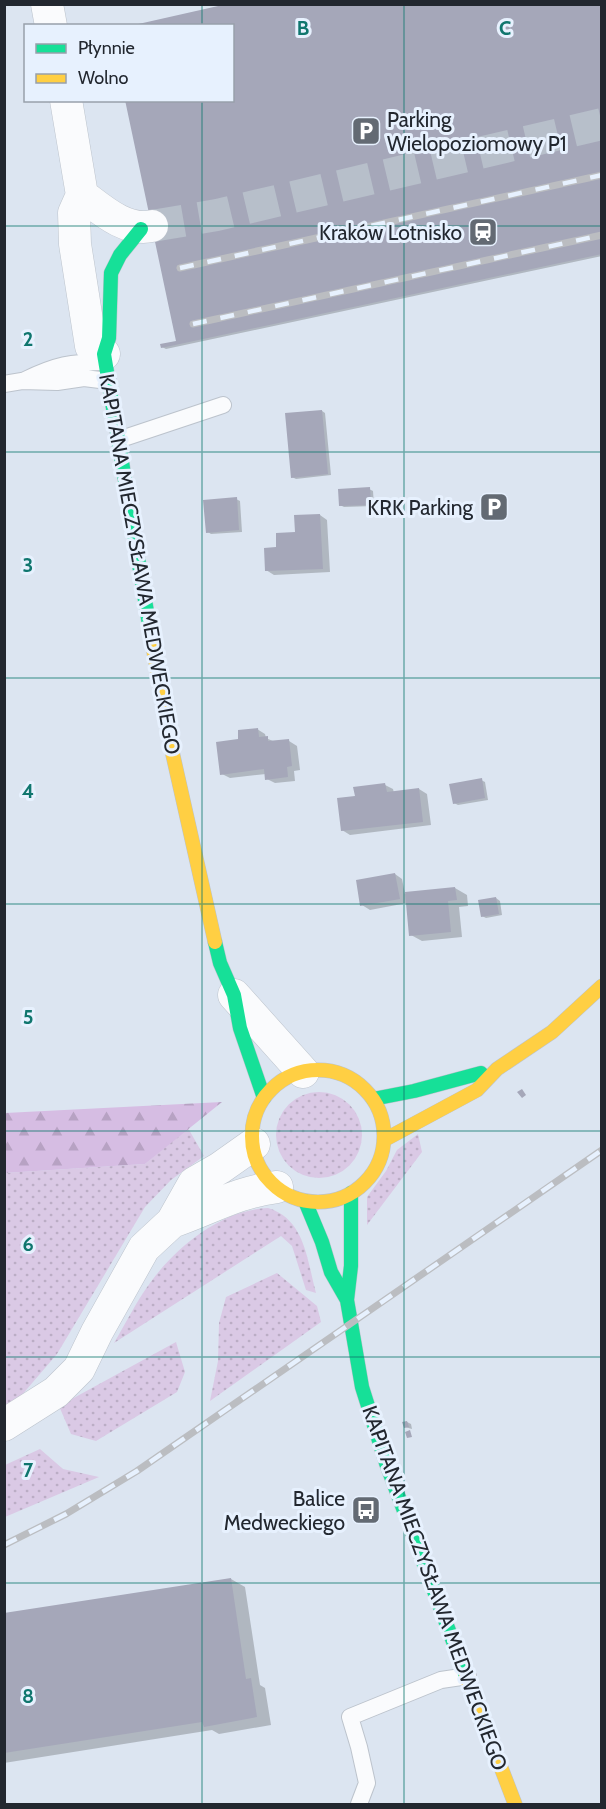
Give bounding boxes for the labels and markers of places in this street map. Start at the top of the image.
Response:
place label: Parking Wielopoziomowy P1 [387,107,567,156]
parking icon: Parking Wielopoziomowy P1 [350,115,382,147]
station icon: Kraków Lotnisko [467,216,499,248]
place label: Kraków Lotnisko [319,220,462,245]
parking icon: KRK Parking [478,491,510,523]
place label: KRK Parking [367,495,474,520]
place label: Balice Medweckiego [224,1486,345,1535]
bus stop icon: Balice Medweckiego [350,1494,382,1526]

